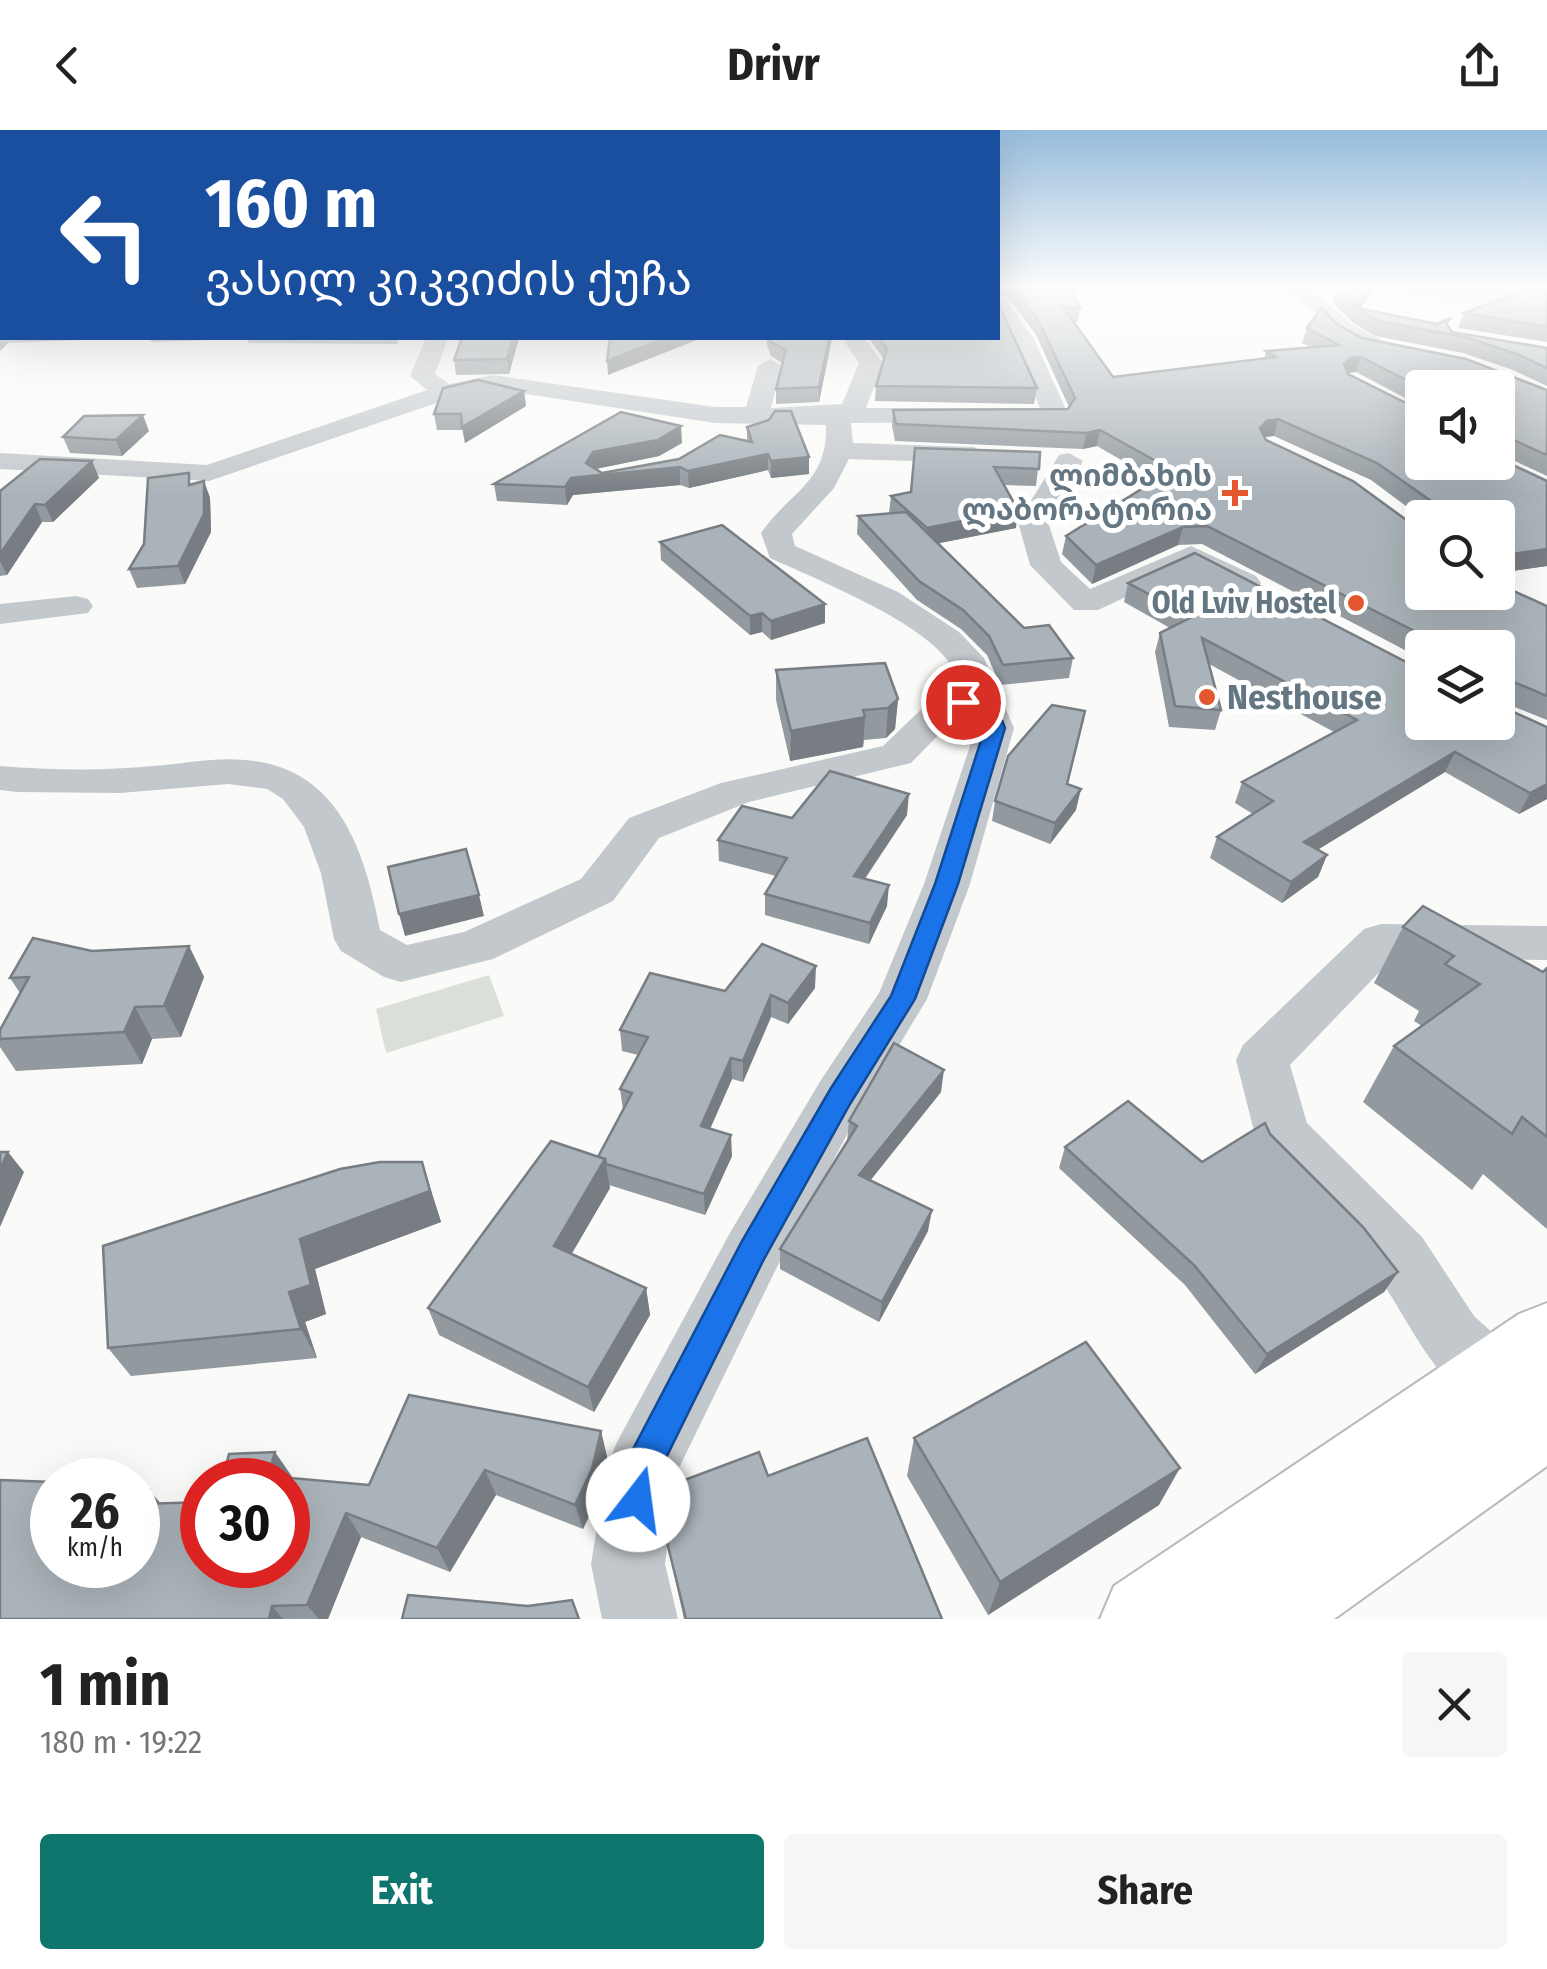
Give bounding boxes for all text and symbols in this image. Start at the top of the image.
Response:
icon: back [40,38,95,93]
text: Drivr [727,38,820,92]
icon: share [1452,38,1507,93]
text: 160 m [205,162,377,246]
icon: left [40,170,170,300]
text: ვასილ კიკვიძის ქუჩა [205,253,692,307]
map controls [1405,370,1515,740]
button: sound [1405,370,1515,480]
place label: ლიმბახის ლაბორატორია [962,458,1212,528]
marker: ლიმბახის ლაბორატორია [1222,480,1248,506]
button: search [1405,500,1515,610]
place label: Old Lviv Hostel [1152,585,1337,621]
marker: Old Lviv Hostel [1345,592,1367,614]
button: layers [1405,630,1515,740]
pin [921,660,1006,745]
icon: arrive [936,675,991,730]
place label: Nesthouse [1227,676,1382,718]
marker: Nesthouse [1196,686,1218,708]
position arrow [586,1448,690,1552]
speed limit sign: 30 [180,1458,310,1588]
text: 26 [70,1481,120,1541]
text: km/h [67,1533,123,1563]
text: 1 min [40,1649,171,1721]
button: close [1402,1652,1507,1757]
text: 180 m · 19:22 [40,1723,202,1761]
button: Exit [40,1834,764,1949]
button: Share [784,1834,1507,1949]

